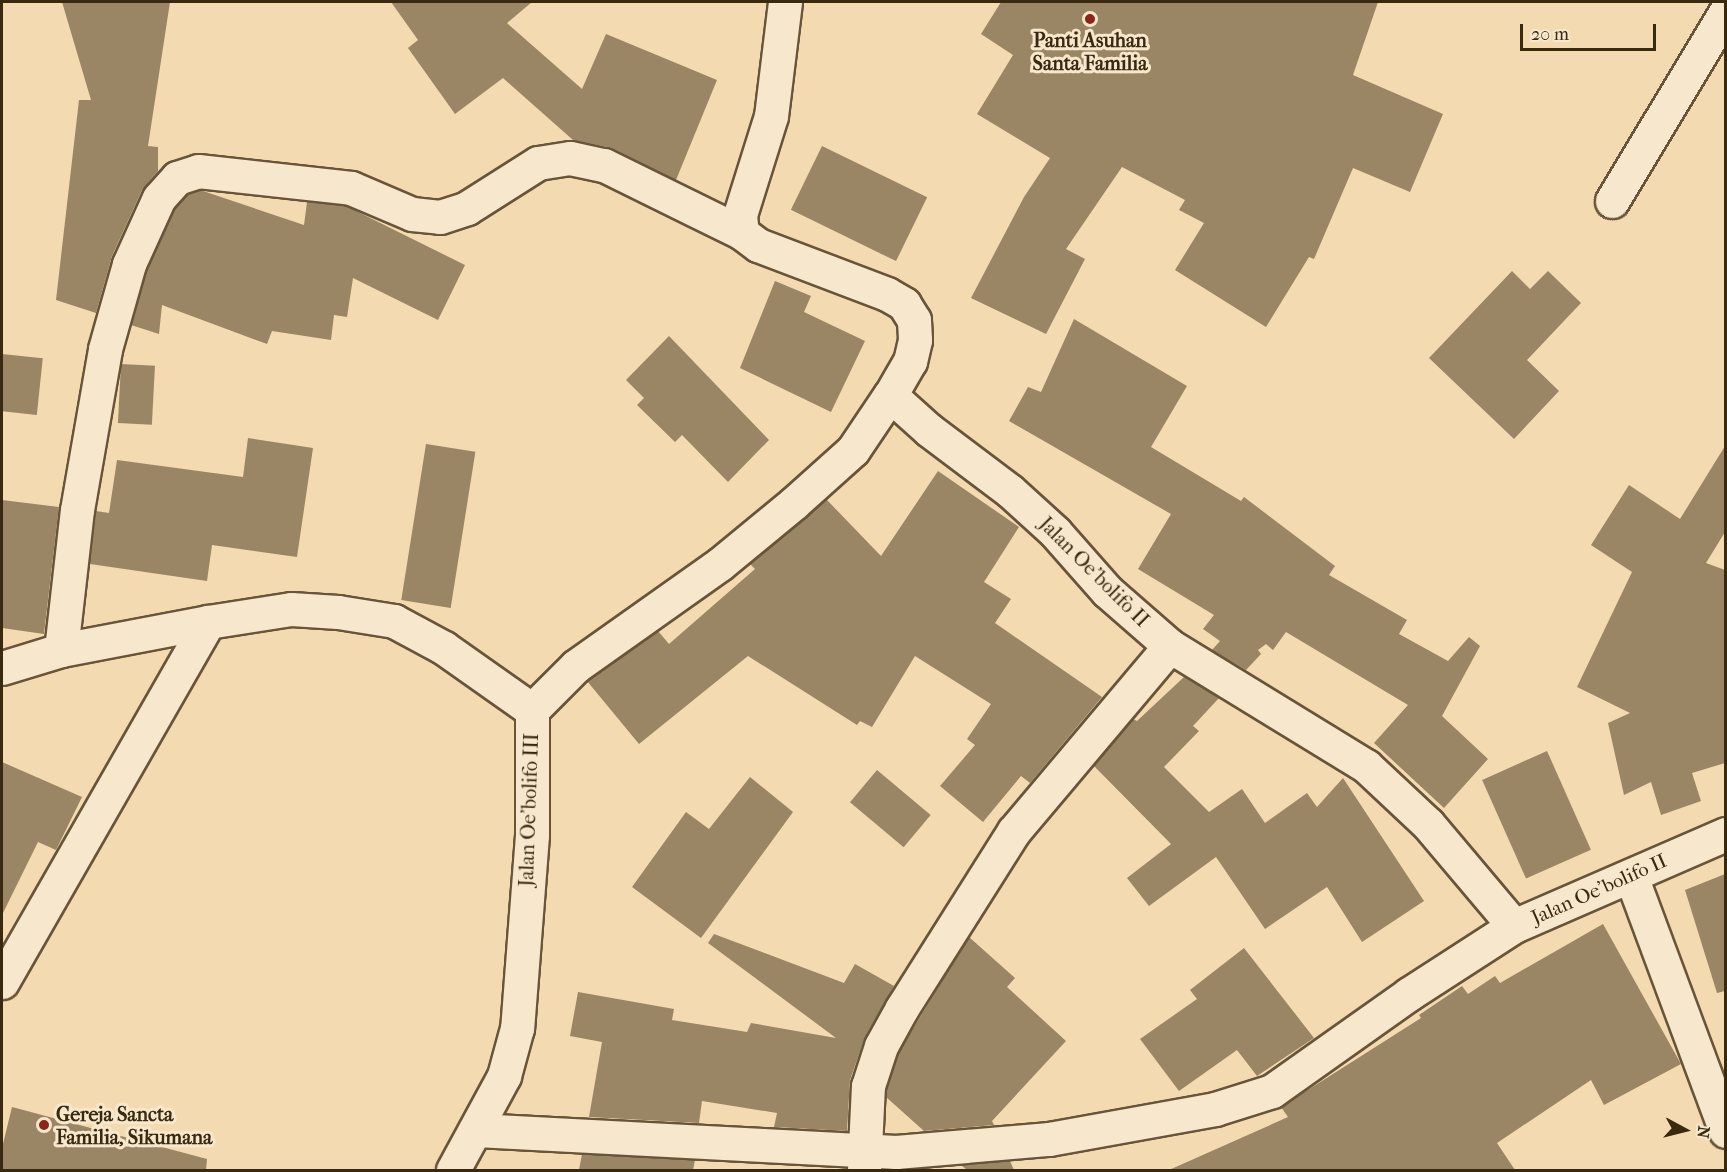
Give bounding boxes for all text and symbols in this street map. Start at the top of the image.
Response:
marker: Panti Asuhan Santa Familia [1083,12,1097,26]
scale bar [1523,12,1660,50]
text: 20 m [1531,24,1569,45]
place label: Panti Asuhan Santa Familia [1033,28,1147,75]
street label: Jalan Oe'bolifo II [1034,512,1154,632]
street label: Jalan Oe'bolifo III [514,733,544,887]
street label: Jalan Oe'bolifo II [1528,848,1670,930]
north arrow [1655,1100,1715,1160]
place label: Gereja Sancta Familia, Sikumana [56,1102,212,1149]
marker: Gereja Sancta Familia, Sikumana [37,1118,51,1132]
text: N [1693,1125,1714,1139]

